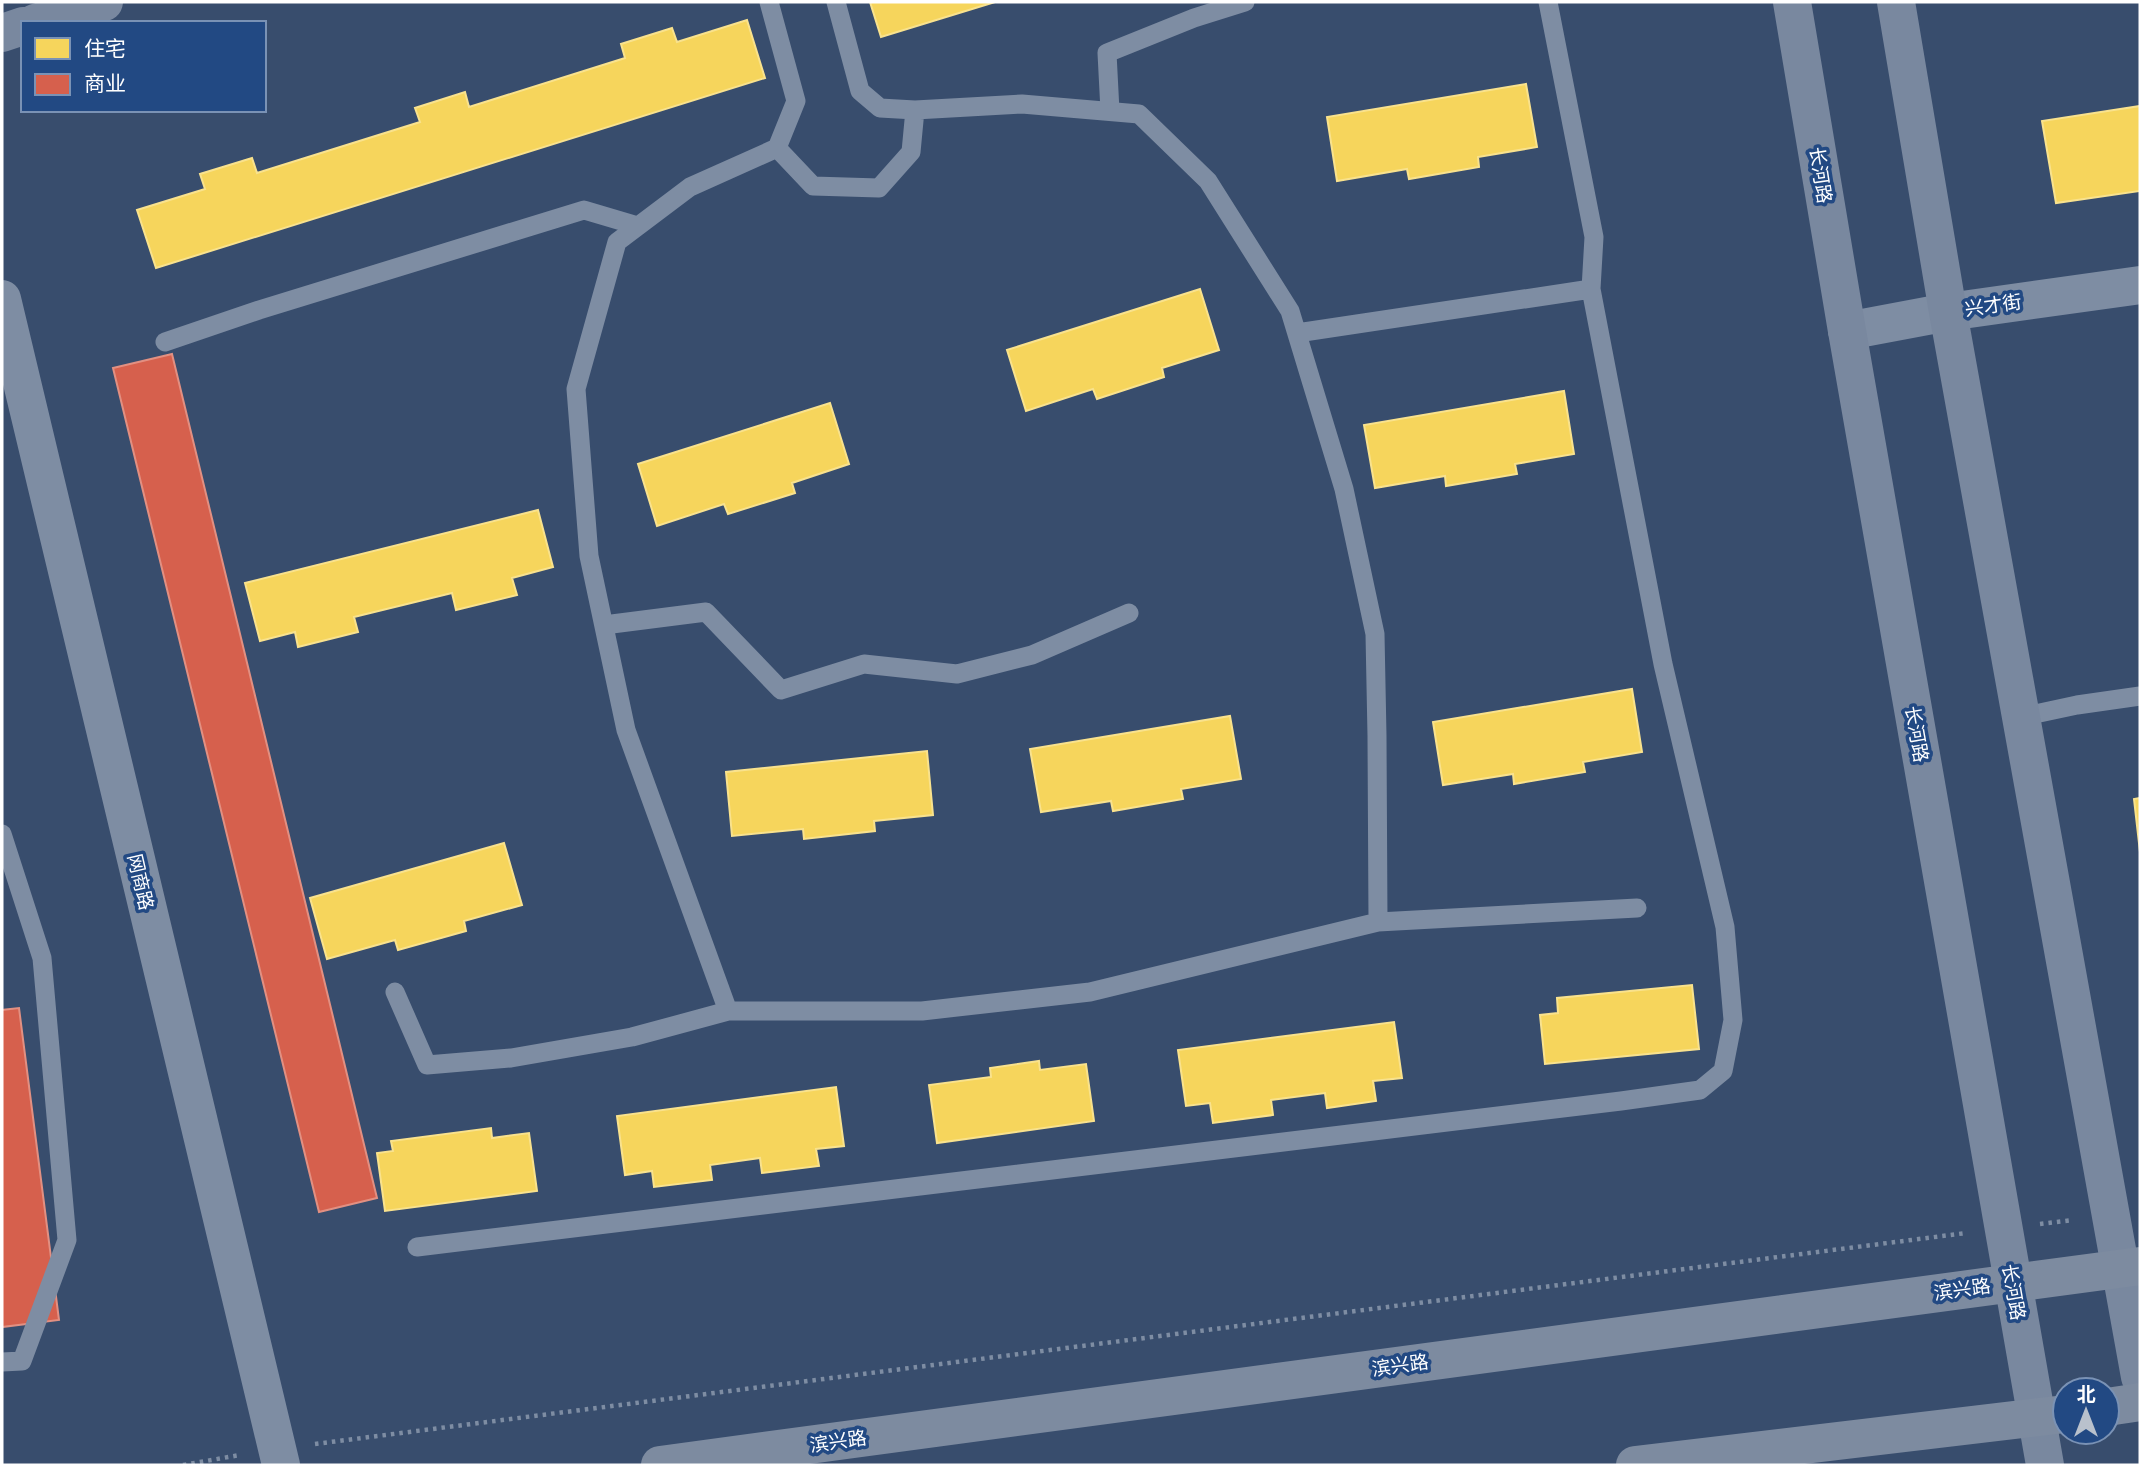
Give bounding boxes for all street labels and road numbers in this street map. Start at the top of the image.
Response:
street label: 长河路 [1805,145,1836,205]
street label: 兴才街 [1963,290,2023,321]
street label: 长河路 [1900,704,1933,764]
street label: 网商路 [123,852,158,912]
street label: 长河路 [1997,1262,2030,1322]
street label: 滨兴路 [1932,1274,1992,1305]
street label: 滨兴路 [1370,1350,1430,1381]
street label: 滨兴路 [808,1426,868,1457]

